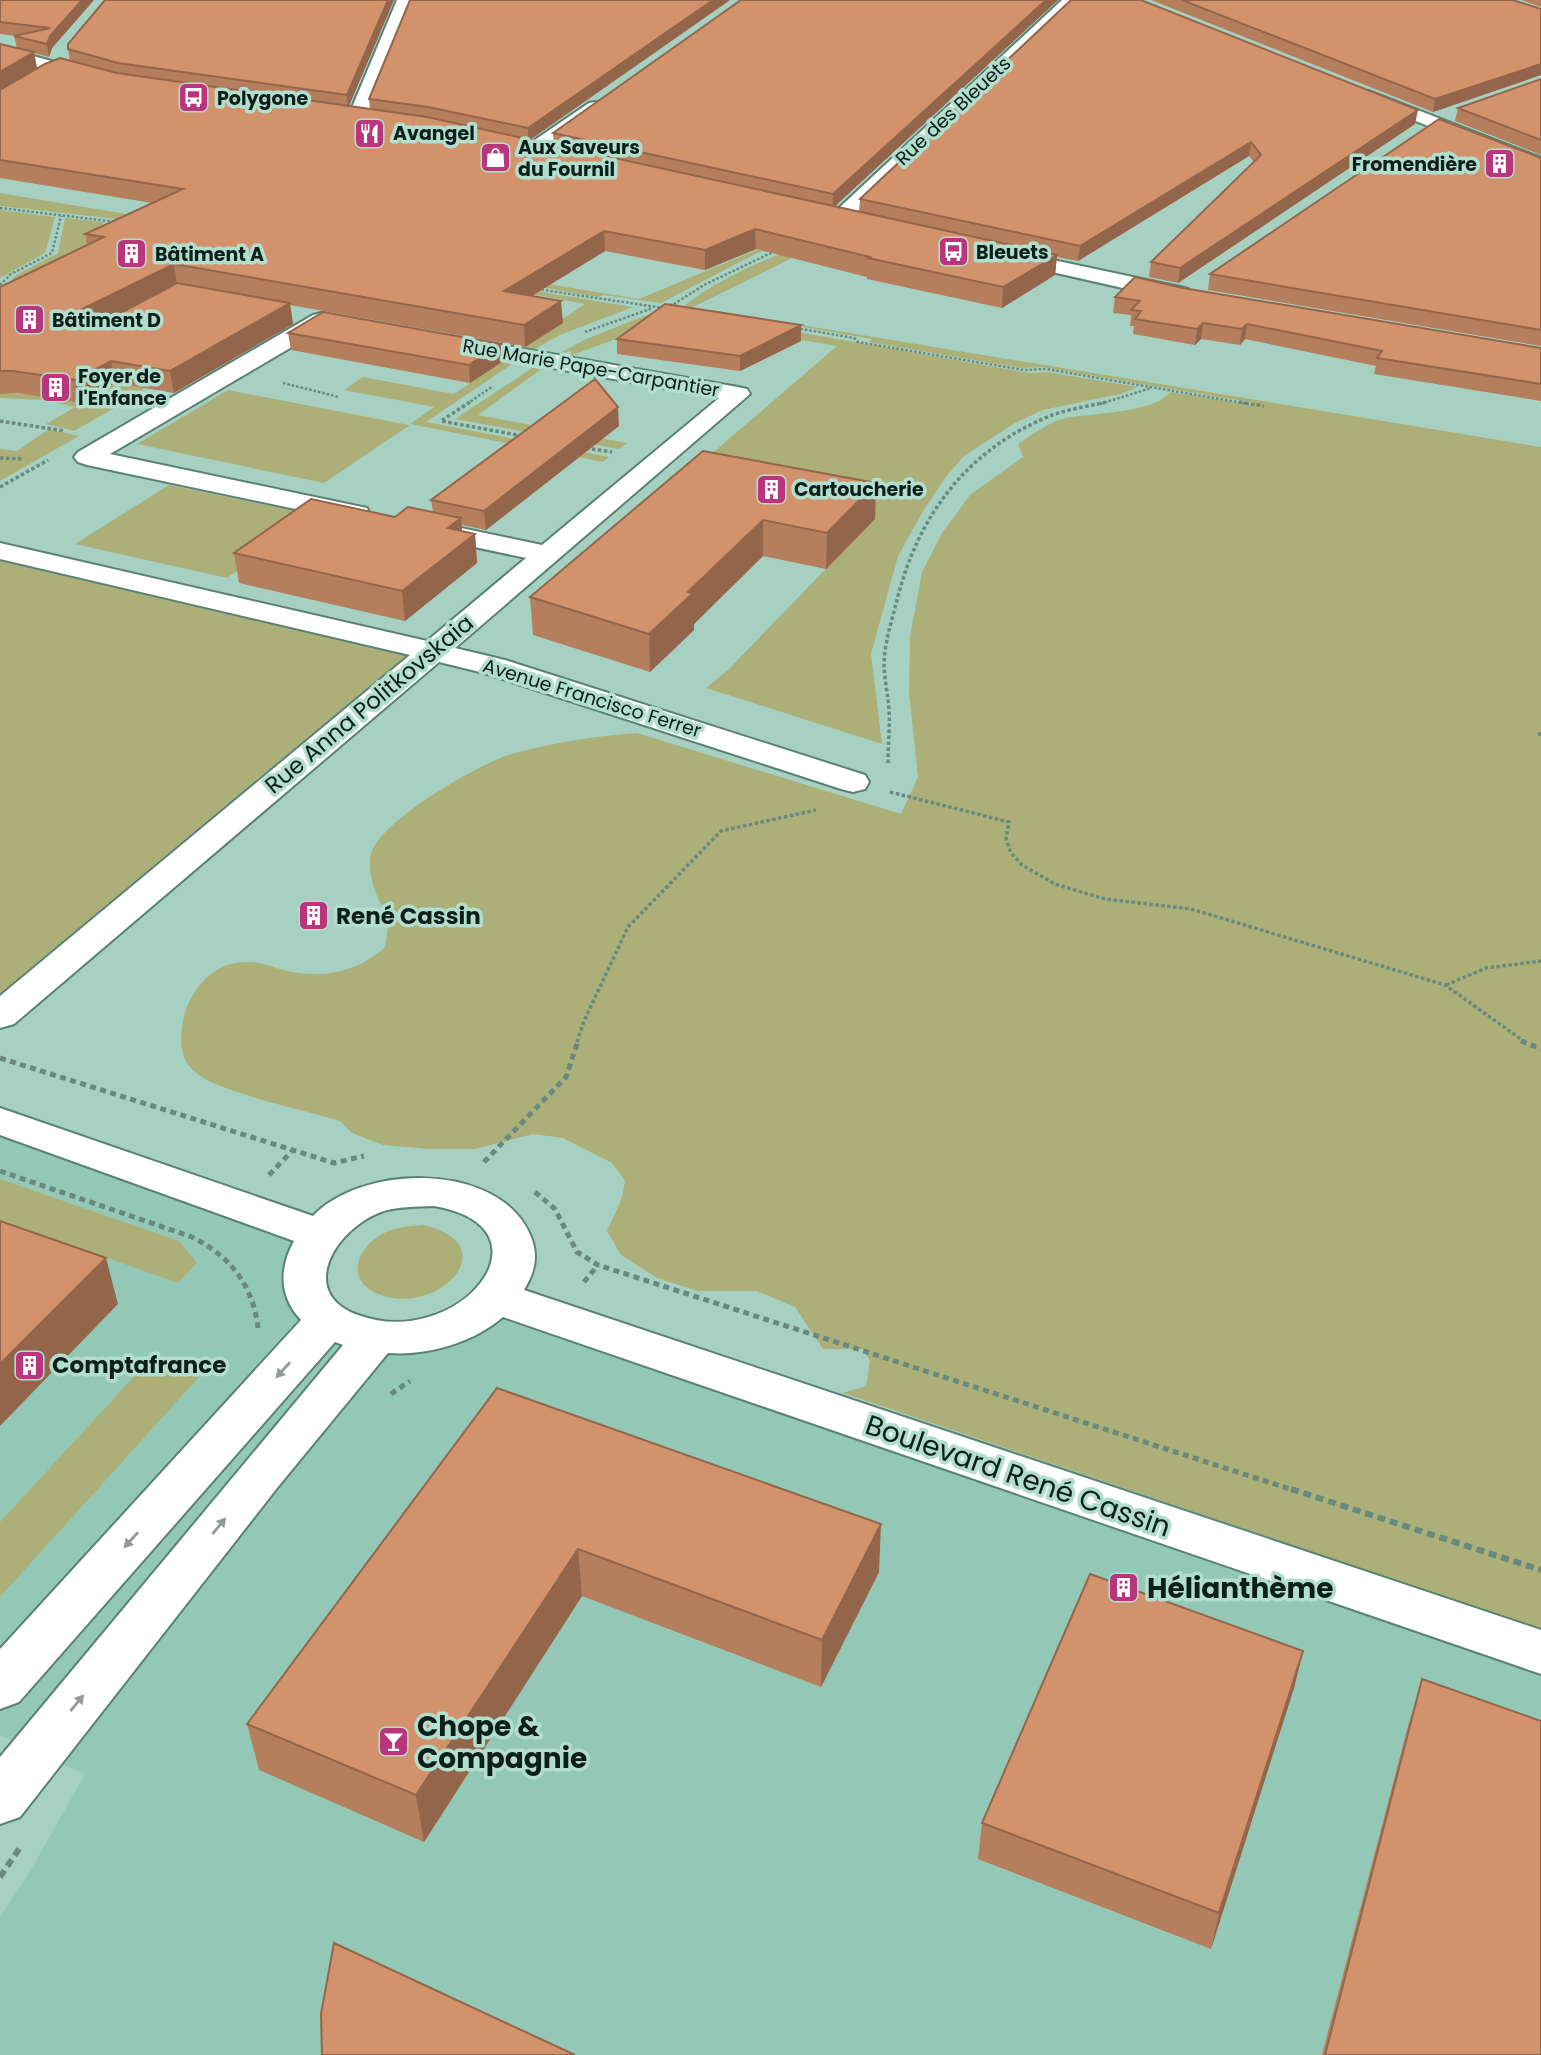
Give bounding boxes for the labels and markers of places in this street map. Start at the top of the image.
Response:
bus stop icon: Polygone [177,81,211,115]
place label: Polygone [217,85,308,112]
restaurant icon: Avangel [353,116,387,150]
place label: Avangel [393,120,475,147]
place label: Aux Saveurs du Fournil [518,134,640,183]
shop icon: Aux Saveurs du Fournil [478,141,512,175]
building icon: Fromendière [1483,147,1517,181]
place label: Fromendière [1352,151,1477,178]
bus stop icon: Bleuets [936,235,970,269]
building icon: Bâtiment A [115,237,149,271]
place label: Bleuets [976,239,1049,266]
place label: Bâtiment A [155,241,264,268]
building icon: Bâtiment D [12,303,46,337]
place label: Bâtiment D [52,307,161,334]
place label: Foyer de l'Enfance [78,363,167,412]
building icon: Foyer de l'Enfance [38,370,72,404]
building icon: Cartoucherie [754,472,788,506]
place label: Cartoucherie [794,476,924,503]
building icon: René Cassin [296,899,330,933]
place label: René Cassin [336,900,481,932]
building icon: Comptafrance [12,1348,46,1382]
place label: Comptafrance [52,1349,226,1381]
place label: Hélianthème [1147,1569,1334,1608]
building icon: Hélianthème [1107,1571,1141,1605]
place label: Chope & Compagnie [417,1707,587,1778]
bar icon: Chope & Compagnie [377,1725,411,1759]

